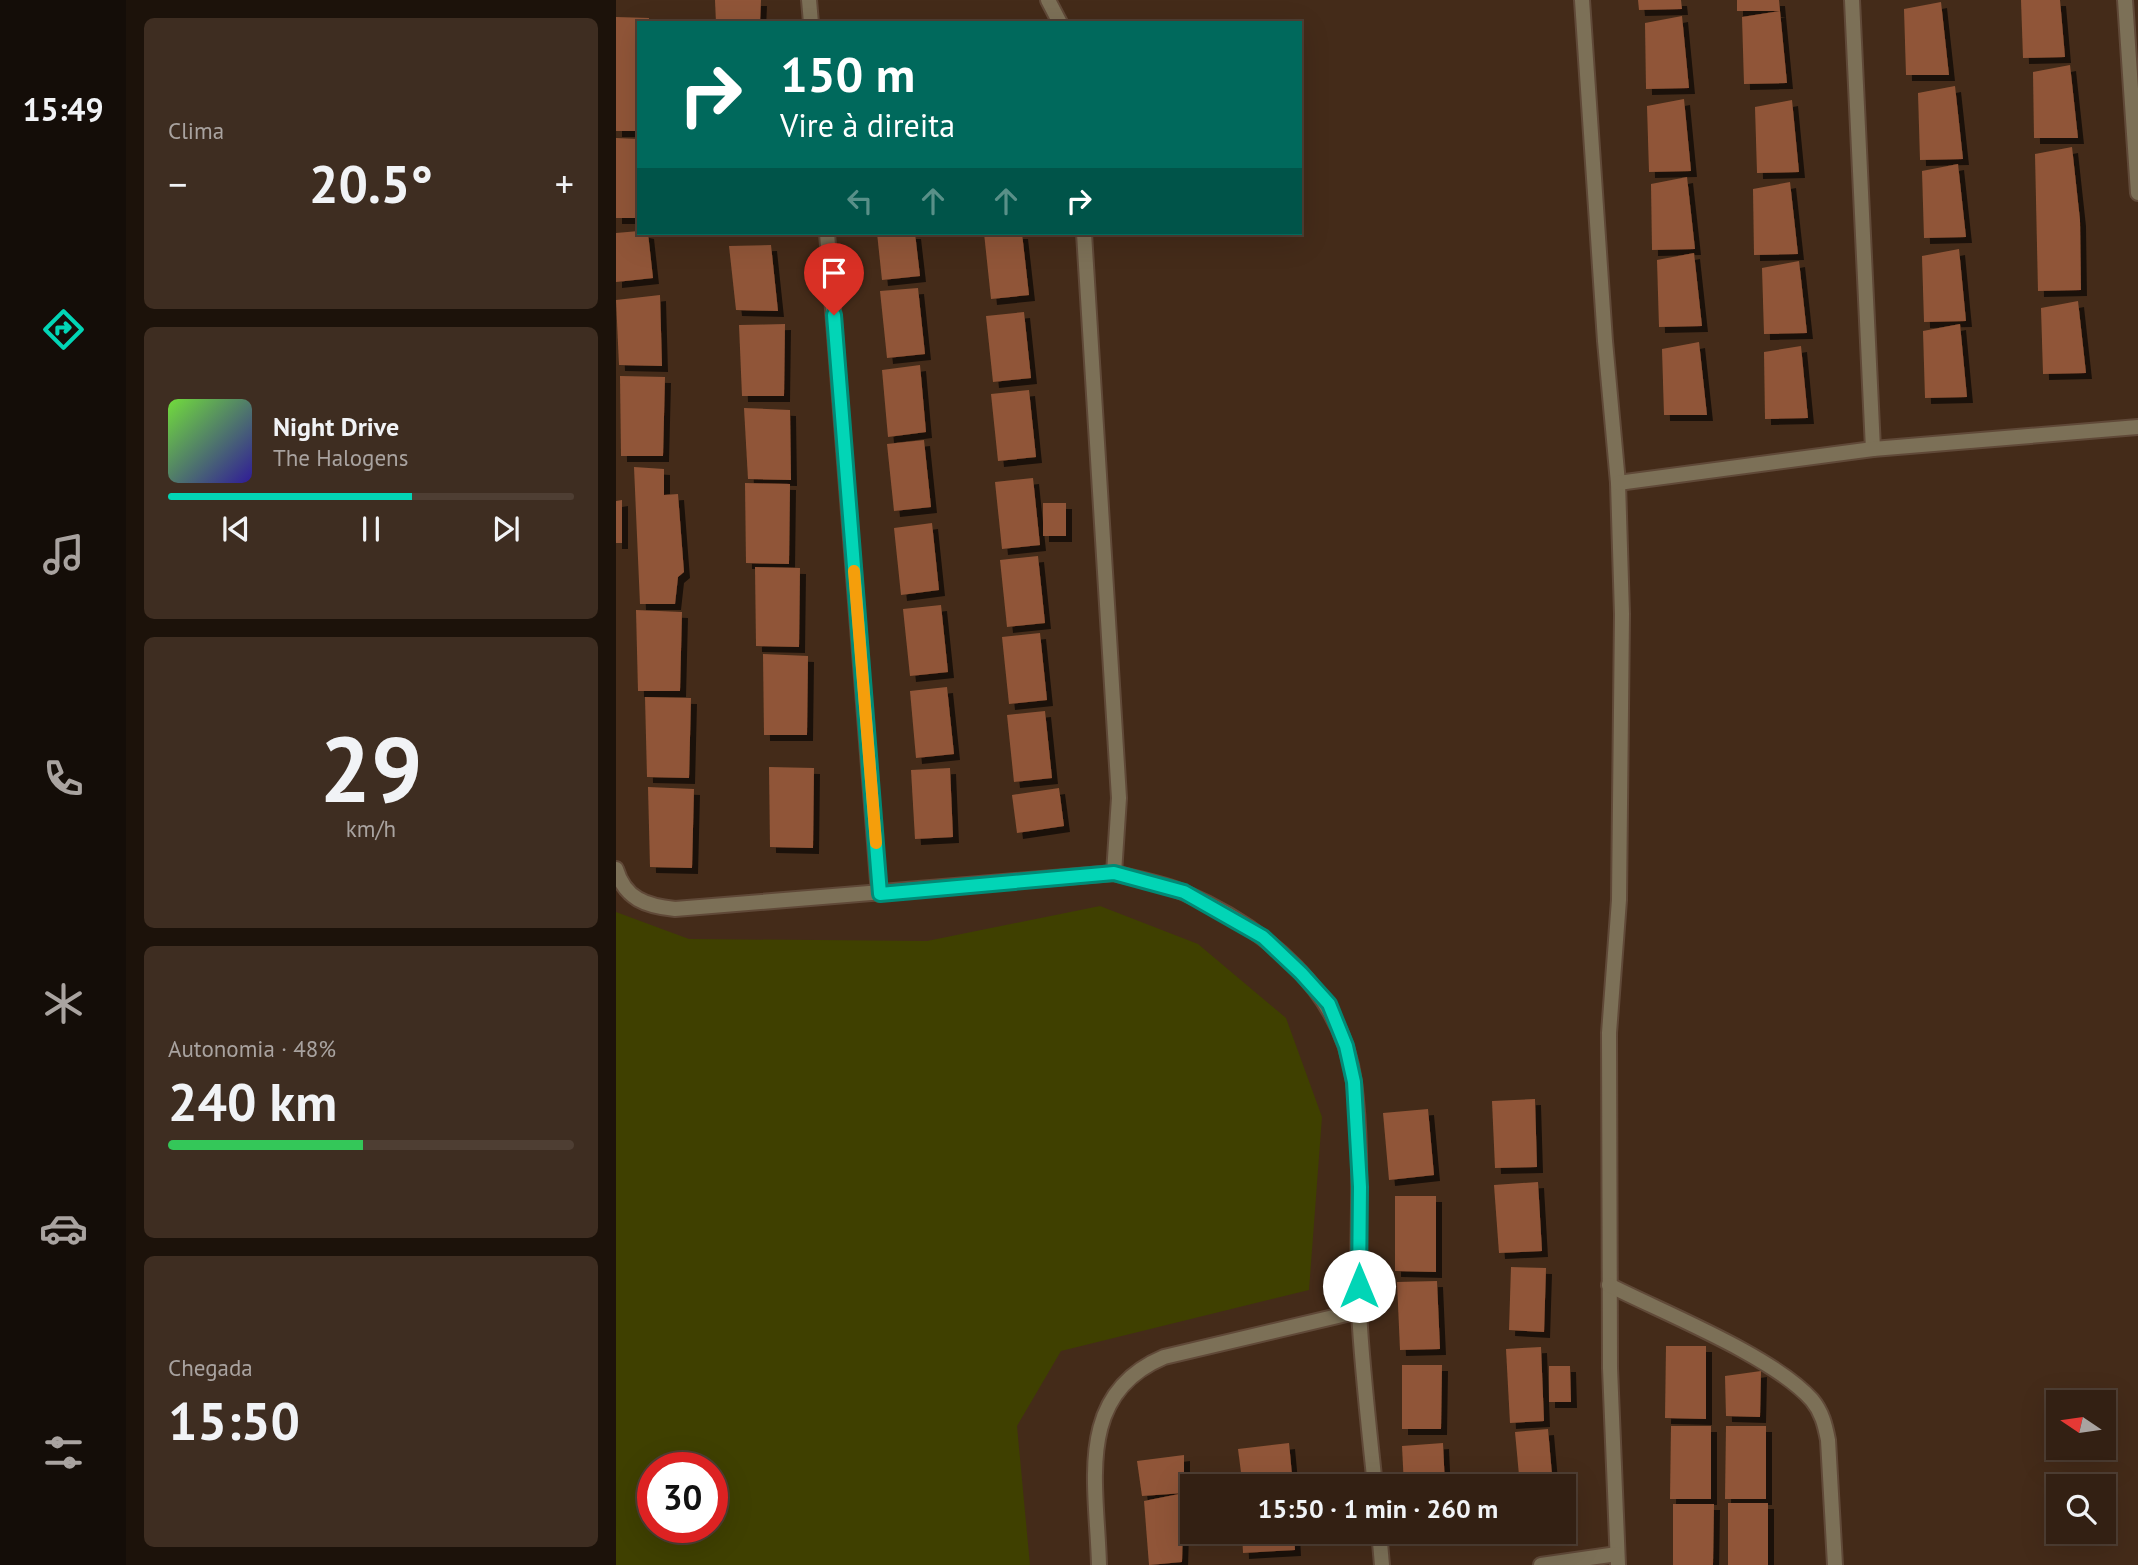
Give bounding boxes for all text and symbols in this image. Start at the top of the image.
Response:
text: 150 m [780,42,915,106]
icon: right [665,49,756,140]
text: 15:49 [22,88,104,130]
text: Vire à direita [780,104,955,146]
text: Clima [168,116,224,145]
text: 20.5° [309,150,433,217]
text: − [168,159,187,208]
text: + [555,159,574,208]
icon: left [841,182,879,220]
icon: ahead [914,182,952,220]
icon: ahead [987,182,1025,220]
icon: right [1060,182,1098,220]
pin [804,243,864,315]
icon: arrive [815,254,853,292]
icon: directions [39,305,88,354]
text: Night Drive [273,410,399,443]
text: The Halogens [273,443,408,472]
icon: previous [217,510,255,548]
icon: pause [352,510,390,548]
icon: next [487,510,525,548]
icon: music [39,530,88,579]
text: 29 [319,709,423,827]
icon: phone [39,754,88,803]
text: km/h [346,814,396,843]
icon: climate [39,979,88,1028]
text: Autonomia · 48% [168,1034,336,1063]
text: 240 km [168,1068,337,1135]
icon: car [39,1204,88,1253]
position arrow [1322,1249,1396,1323]
text: Chegada [168,1353,253,1382]
text: 15:50 [168,1387,300,1454]
north arrow [2046,1390,2116,1460]
map controls [2046,1390,2116,1544]
icon: filters [39,1428,88,1477]
speed limit sign: 30 [637,1452,728,1543]
button: search [2046,1474,2116,1544]
text: 15:50 · 1 min · 260 m [1258,1492,1498,1525]

